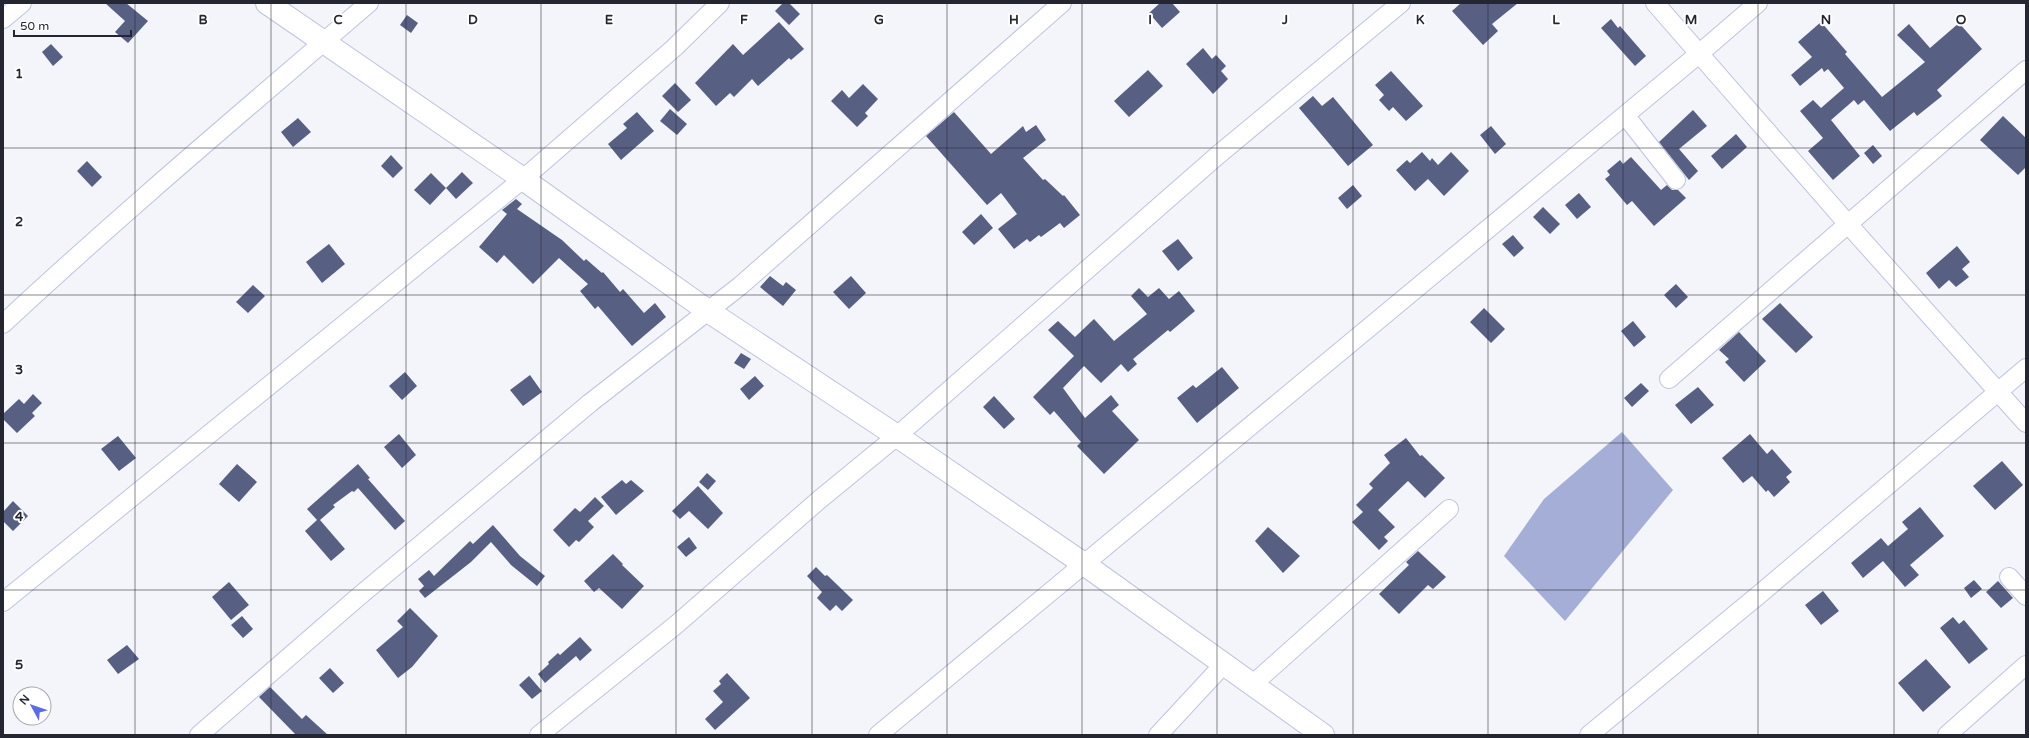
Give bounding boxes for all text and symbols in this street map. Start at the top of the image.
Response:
scale bar [14,12,131,38]
text: B [198,12,208,28]
text: C [333,12,343,28]
text: D [468,12,478,28]
text: E [605,12,613,28]
text: F [740,12,748,28]
text: G [874,12,884,28]
text: H [1009,12,1019,28]
text: I [1148,12,1152,28]
text: J [1281,12,1288,28]
text: K [1416,12,1425,28]
text: L [1552,12,1560,28]
text: M [1685,12,1697,28]
text: N [1821,12,1831,28]
text: O [1956,12,1967,28]
text: 50 m [20,19,49,33]
text: 1 [15,66,23,82]
text: 2 [15,214,23,230]
text: 3 [15,362,23,378]
text: 4 [15,509,24,525]
text: 5 [15,657,23,673]
north arrow [12,686,52,726]
text: N [17,692,33,707]

